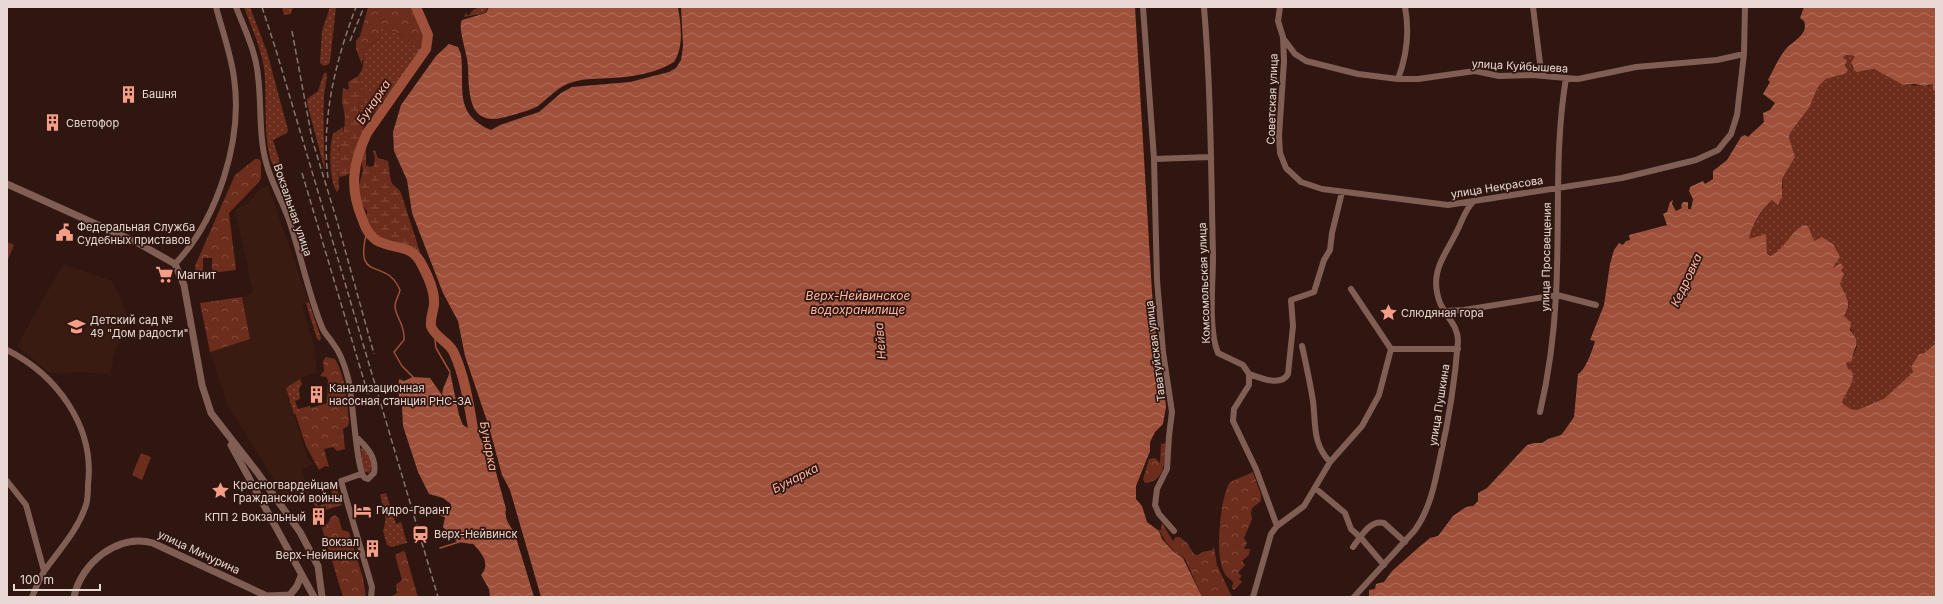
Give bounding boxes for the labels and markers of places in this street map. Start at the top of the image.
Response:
building icon: Башня [119,84,139,104]
place label: Башня [142,87,177,101]
building icon: Светофор [43,113,63,133]
place label: Светофор [66,116,119,130]
place label: Федеральная Служба Судебных приставов [77,220,195,247]
public building icon: Федеральная Служба Судебных приставов [54,223,74,243]
supermarket icon: Магнит [154,265,174,285]
place label: Магнит [177,268,217,282]
place icon: Слюдяная гора [1378,303,1398,323]
place label: Слюдяная гора [1401,306,1484,320]
place label: Детский сад № 49 "Дом радости" [90,313,189,340]
school or university icon: Детский сад № 49 "Дом радости" [67,316,87,336]
place label: Канализационная насосная станция РНС-3А [329,381,472,408]
building icon: Канализационная насосная станция РНС-3А [306,384,326,404]
place label: Красногвардейцам Гражданской войны [233,478,342,505]
place icon: Красногвардейцам Гражданской войны [210,481,230,501]
hotel icon: Гидро-Гарант [353,500,373,520]
place label: Гидро-Гарант [376,503,451,517]
building icon: КПП 2 Вокзальный [309,507,329,527]
place label: КПП 2 Вокзальный [205,510,306,524]
station icon: Верх-Нейвинск [411,524,431,544]
place label: Верх-Нейвинск [434,527,518,541]
place label: Вокзал Верх-Нейвинск [276,535,359,562]
building icon: Вокзал Верх-Нейвинск [362,538,382,558]

